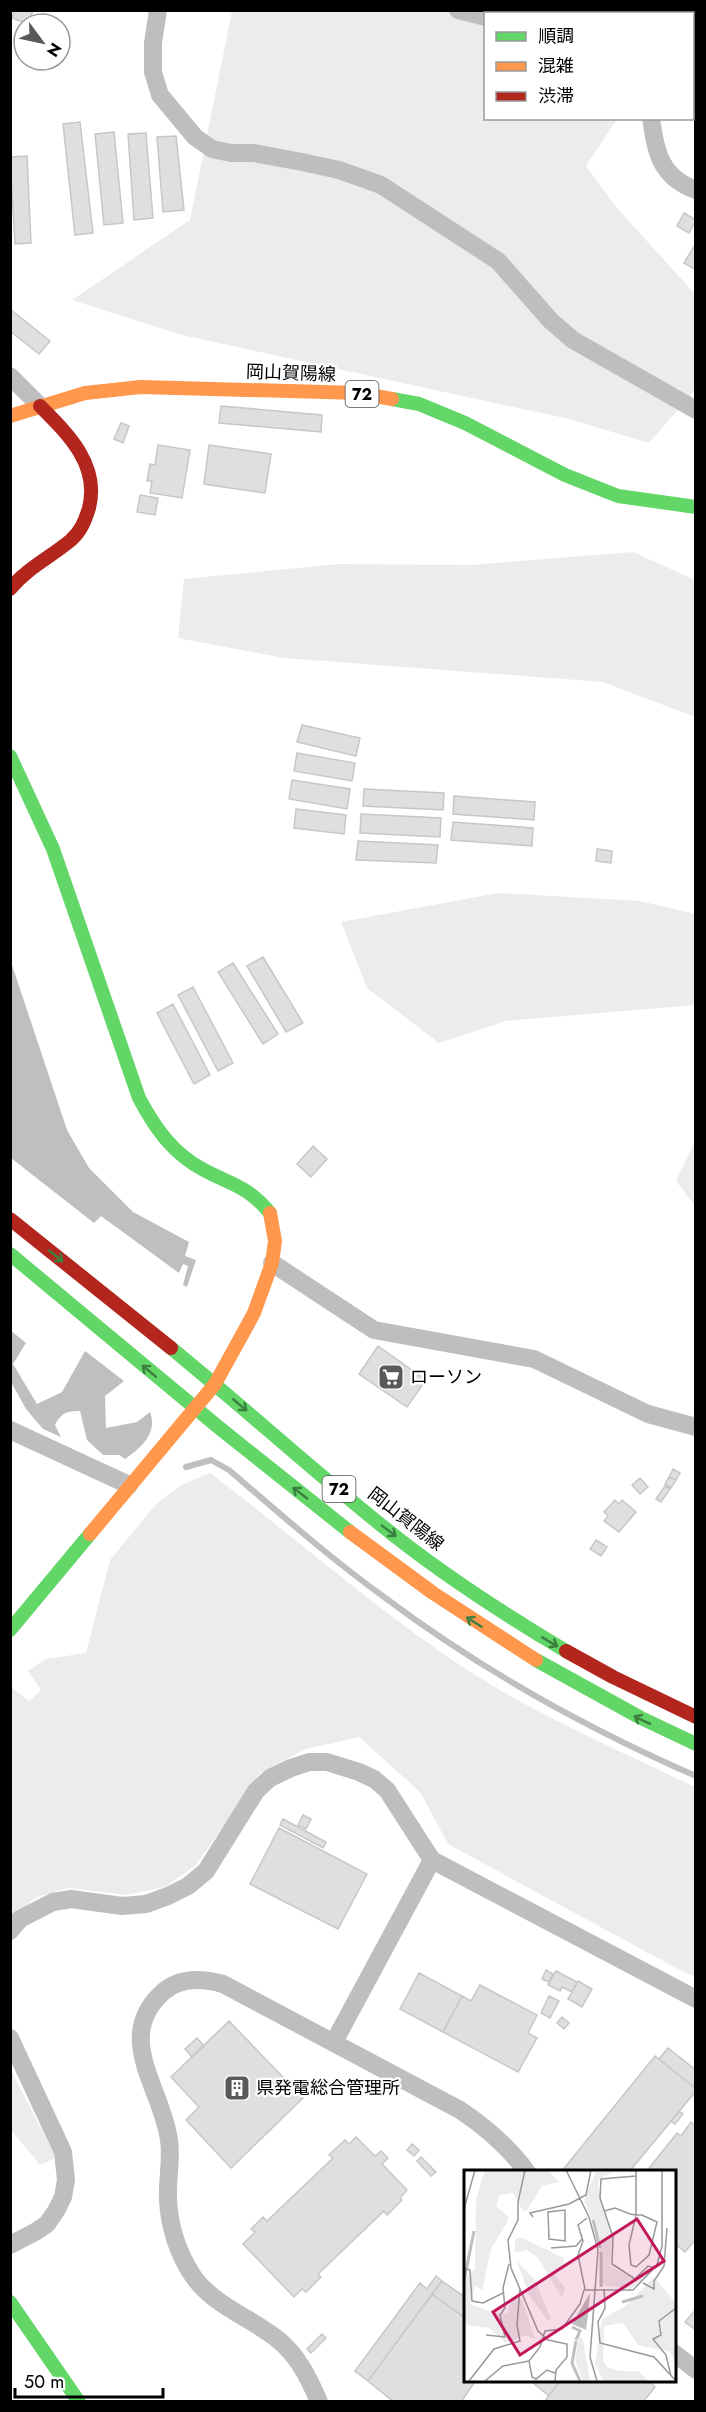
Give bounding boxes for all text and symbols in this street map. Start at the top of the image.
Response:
north arrow [12,12,72,72]
legend [484,12,694,120]
text: 順調 [538,23,574,49]
text: N [41,38,67,61]
text: 混雑 [538,53,574,79]
text: 渋滞 [538,83,574,109]
street label: 岡山賀陽線 [246,358,336,388]
road number: 72 [346,381,378,407]
one-way arrow [48,1249,64,1262]
supermarket icon: ローソン [376,1362,406,1392]
one-way arrow [141,1364,157,1377]
place label: ローソン [410,1364,482,1390]
one-way arrow [232,1398,247,1412]
road number: 72 [322,1476,356,1502]
street label: 岡山賀陽線 [363,1481,449,1557]
one-way arrow [293,1487,309,1500]
one-way arrow [381,1525,397,1537]
one-way arrow [466,1616,483,1628]
one-way arrow [541,1635,558,1648]
one-way arrow [634,1714,652,1726]
building icon: 県発電総合管理所 [222,2073,252,2103]
place label: 県発電総合管理所 [256,2075,400,2101]
inset map [464,2170,676,2382]
scale bar [15,2361,164,2399]
text: 50 m [24,2369,64,2395]

